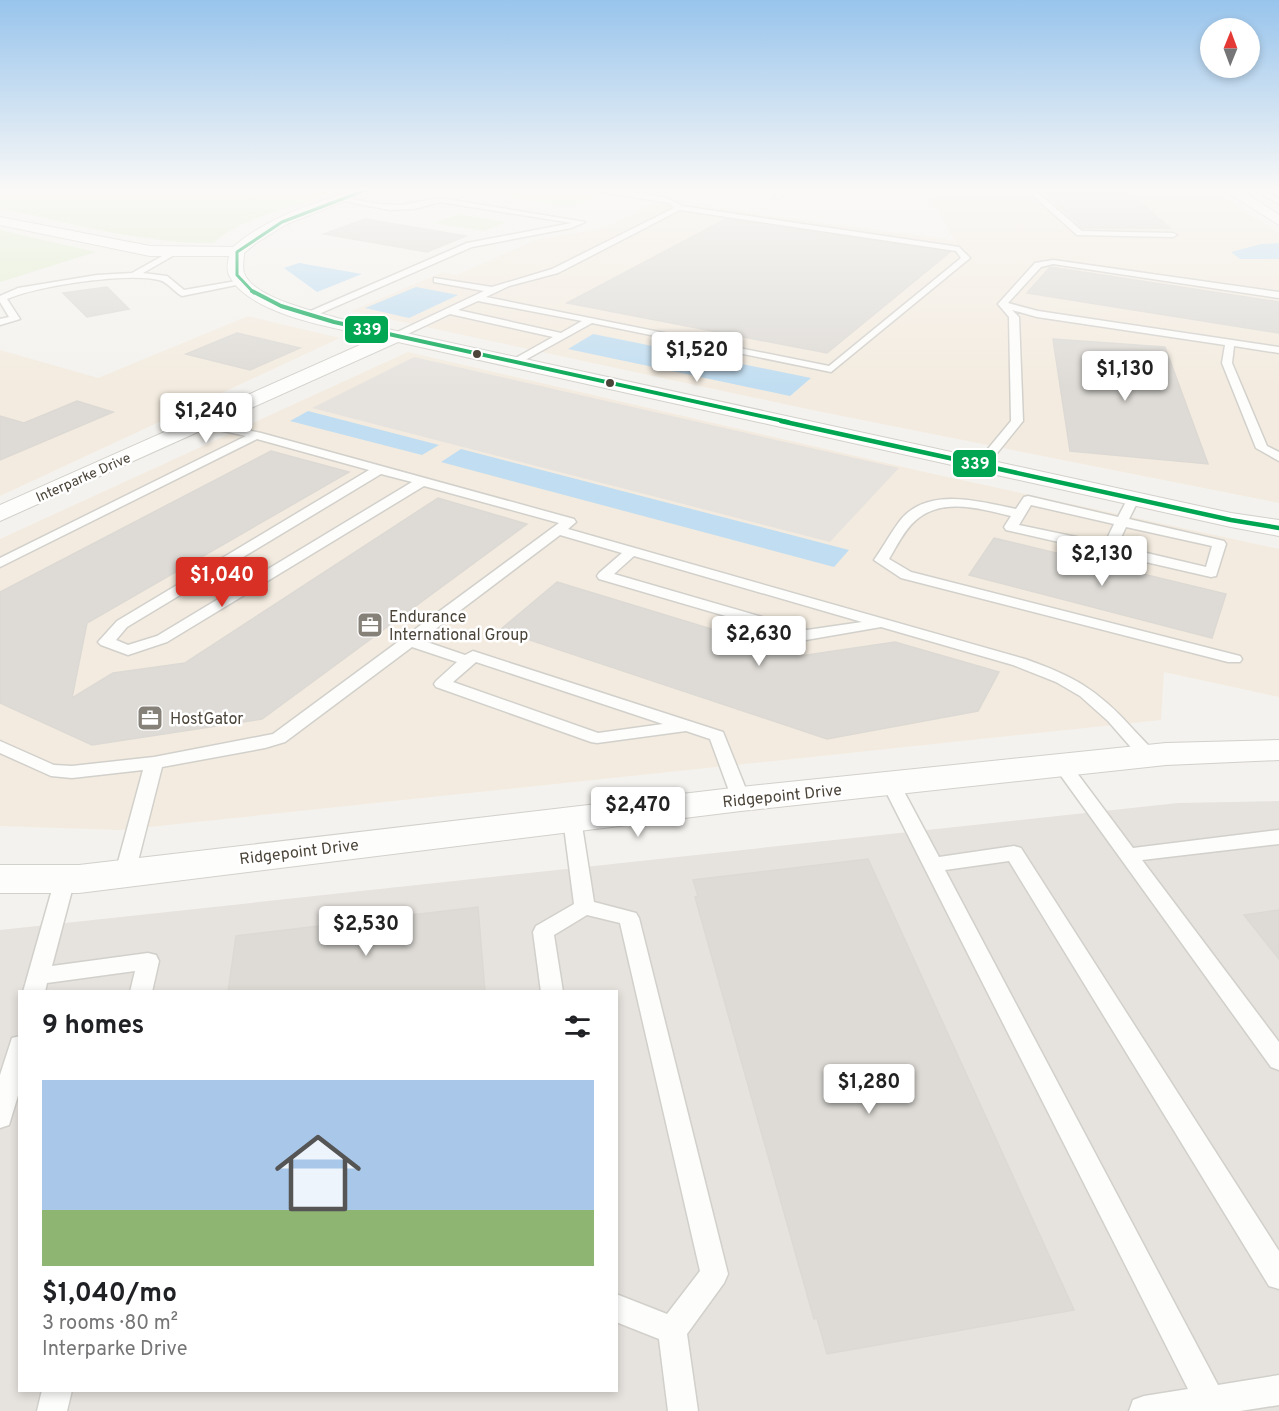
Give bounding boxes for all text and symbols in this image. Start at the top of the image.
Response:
north arrow [1200,18,1260,78]
map controls [1200,18,1260,78]
line badge: 339 [344,315,389,344]
text: 339 [353,321,382,341]
pin: $1,520 [648,332,746,383]
text: $1,520 [666,338,728,364]
unlabelled marker [471,348,483,360]
pin: $1,130 [1076,351,1174,402]
text: $1,130 [1096,357,1154,383]
unlabelled marker [604,377,616,389]
pin: $1,240 [157,393,255,444]
text: $1,240 [174,399,238,425]
line badge: 339 [952,449,997,478]
street label: Interparke Drive [34,450,134,507]
text: 339 [961,455,990,475]
pin: $2,130 [1053,536,1151,587]
text: $2,130 [1071,542,1133,568]
pin: $1,040 [173,557,271,608]
text: $1,040 [190,563,254,589]
place label: Endurance International Group [389,608,528,646]
office icon: Endurance International Group [355,610,385,640]
pin: $2,630 [710,616,808,667]
text: $2,630 [726,622,792,648]
office icon: HostGator [135,703,165,733]
place label: HostGator [170,710,244,730]
street label: Ridgepoint Drive [721,781,843,813]
pin: $2,470 [589,787,687,838]
text: $2,470 [605,793,671,819]
street label: Ridgepoint Drive [238,836,360,870]
pin: $2,530 [317,906,415,957]
text: $2,530 [333,912,399,938]
text: 9 homes [42,1010,144,1043]
icon: filters [561,1010,594,1043]
pin: $1,280 [820,1064,918,1115]
text: $1,280 [838,1070,900,1096]
icon: home [264,1119,372,1227]
text: $1,040/mo [42,1278,177,1311]
text: 3 rooms · 80 m² [42,1311,178,1337]
text: Interparke Drive [42,1337,188,1363]

